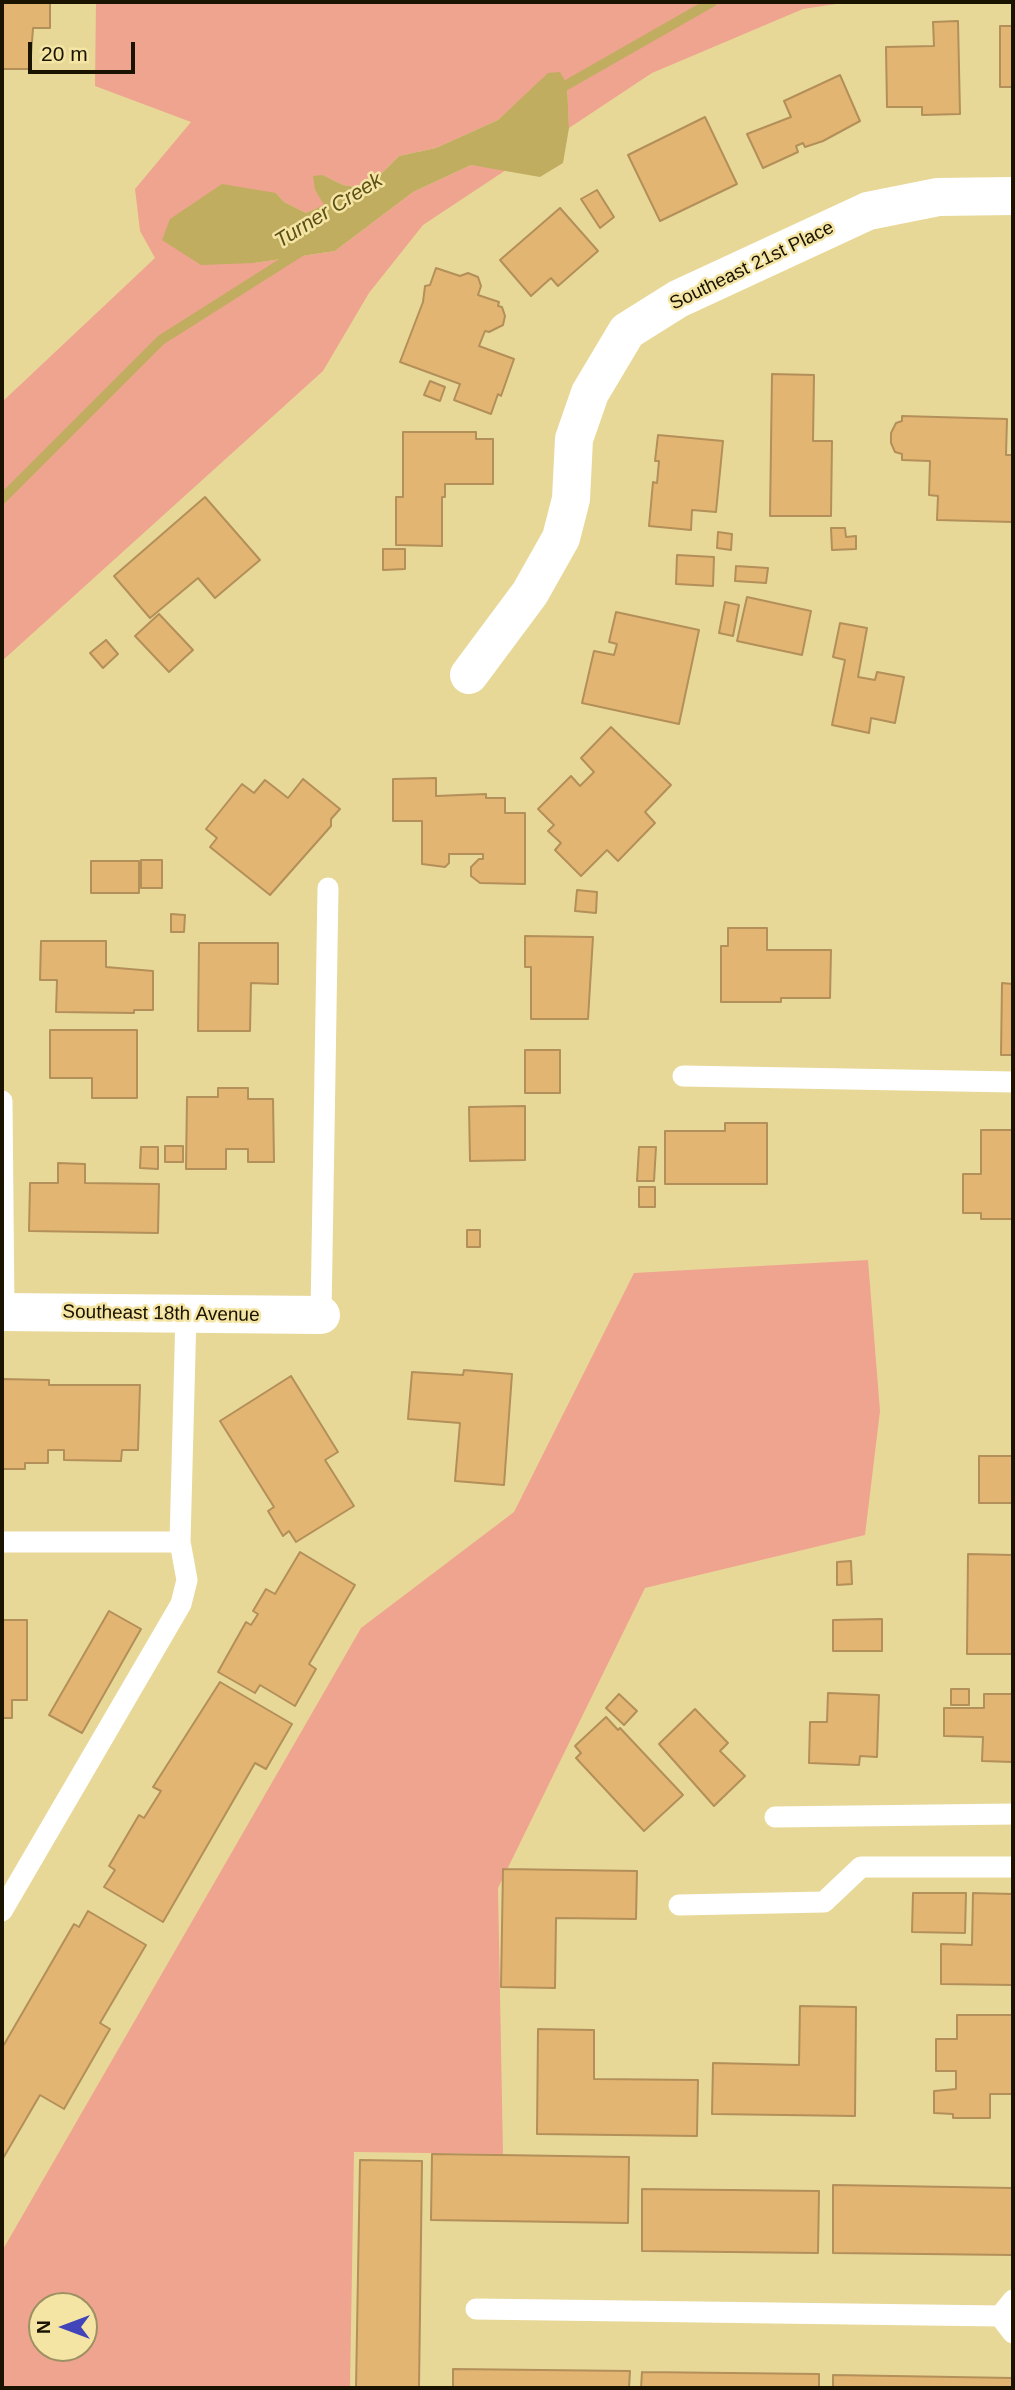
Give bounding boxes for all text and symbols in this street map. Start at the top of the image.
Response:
scale bar [32,28,138,72]
text: 20 m [41,42,88,65]
water label: Turner Creek [271,168,387,254]
street label: Southeast 21st Place [666,216,838,316]
street label: Southeast 18th Avenue [62,1301,260,1327]
north arrow [28,2292,98,2362]
text: N [33,2320,54,2334]

